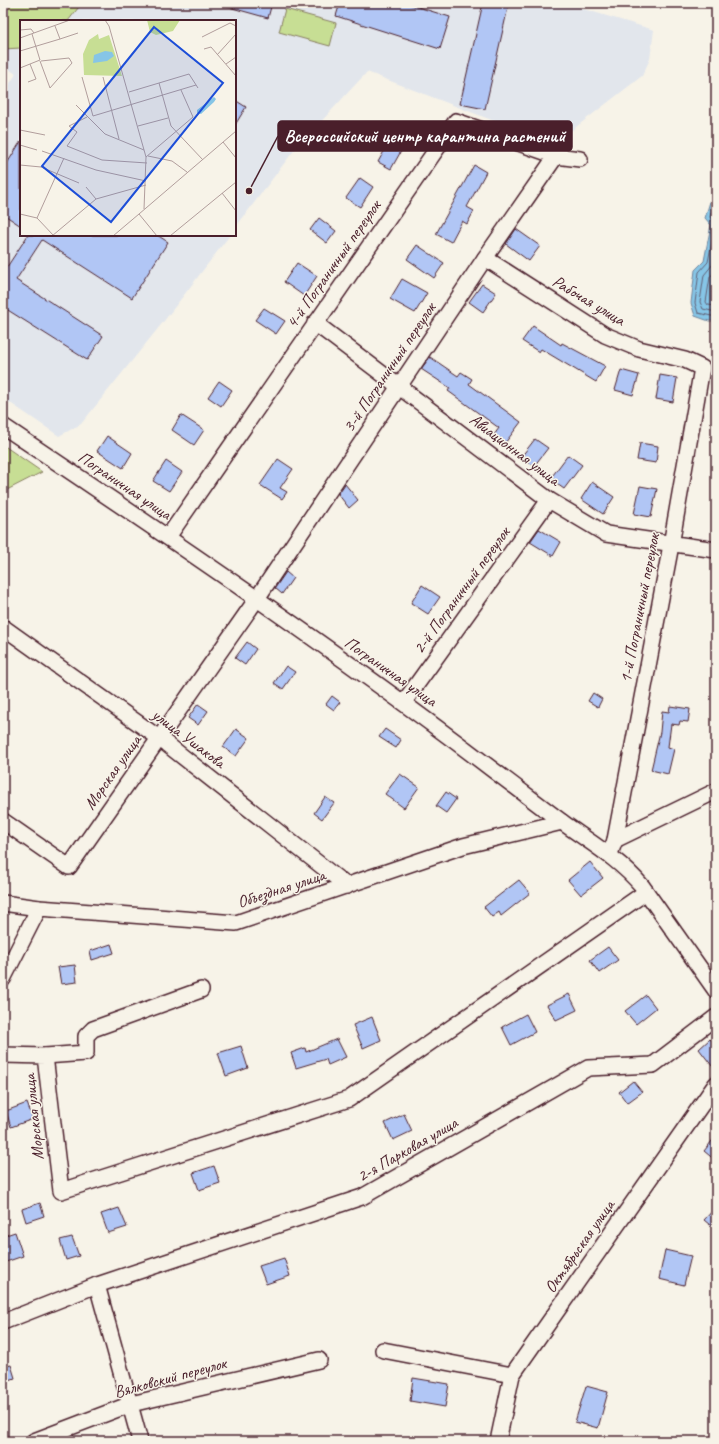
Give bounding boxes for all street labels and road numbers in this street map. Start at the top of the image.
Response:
street label: 4-й Пограничный переулок [281,195,386,332]
street label: Рабочая улица [549,271,630,331]
street label: 3-й Пограничный переулок [338,297,441,436]
street label: Авиационная улица [465,409,566,491]
street label: Пограничная улица [74,447,176,525]
street label: 2-й Пограничный переулок [408,521,515,658]
street label: 1-й Пограничный переулок [615,530,665,684]
street label: Пограничная улица [340,632,442,712]
street label: улица Ушакова [147,703,231,774]
street label: Морская улица [79,729,147,814]
street label: Объездная улица [235,864,330,913]
street label: Морская улица [18,1071,48,1161]
street label: 2-я Парковая улица [353,1112,462,1187]
street label: Октябрьская улица [540,1194,620,1297]
street label: Вялковский переулок [112,1352,230,1402]

